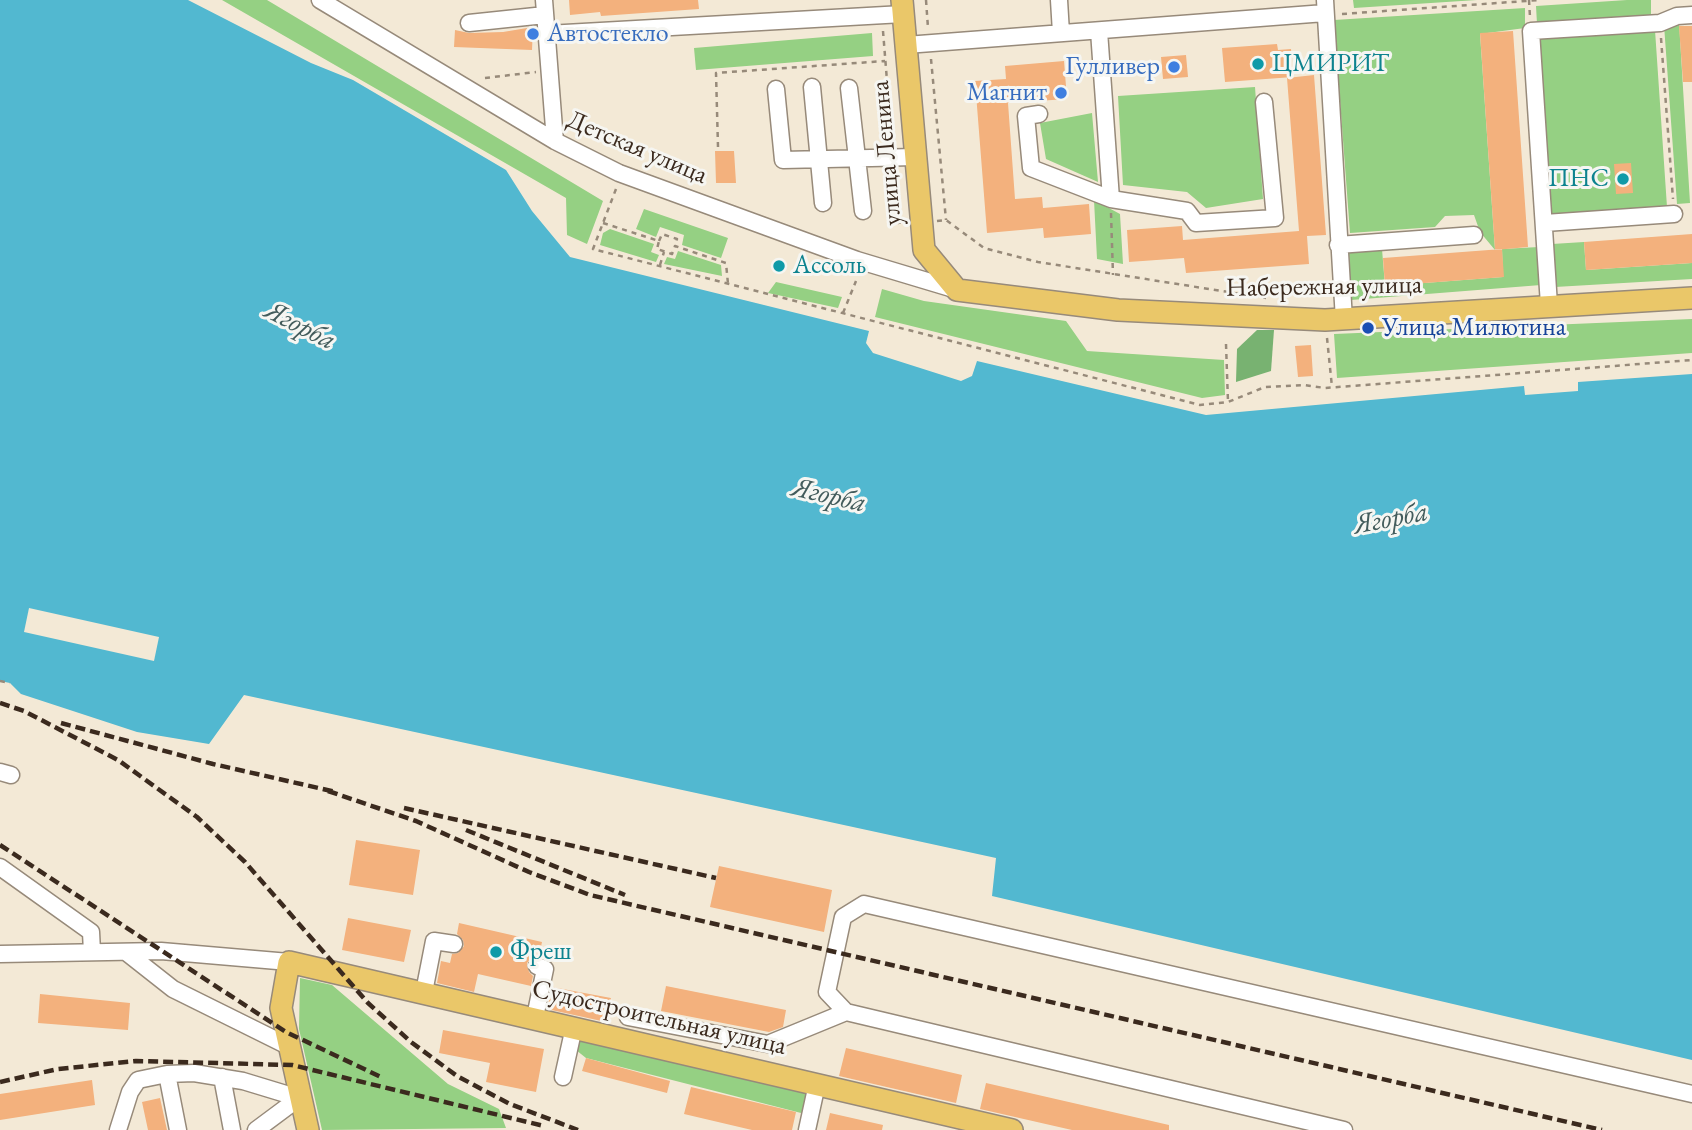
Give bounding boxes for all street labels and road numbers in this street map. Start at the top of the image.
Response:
street label: улица Ленина [865,79,909,227]
street label: Детская улица [562,104,712,192]
street label: Набережная улица [1226,270,1422,304]
street label: Судостроительная улица [529,974,789,1062]

